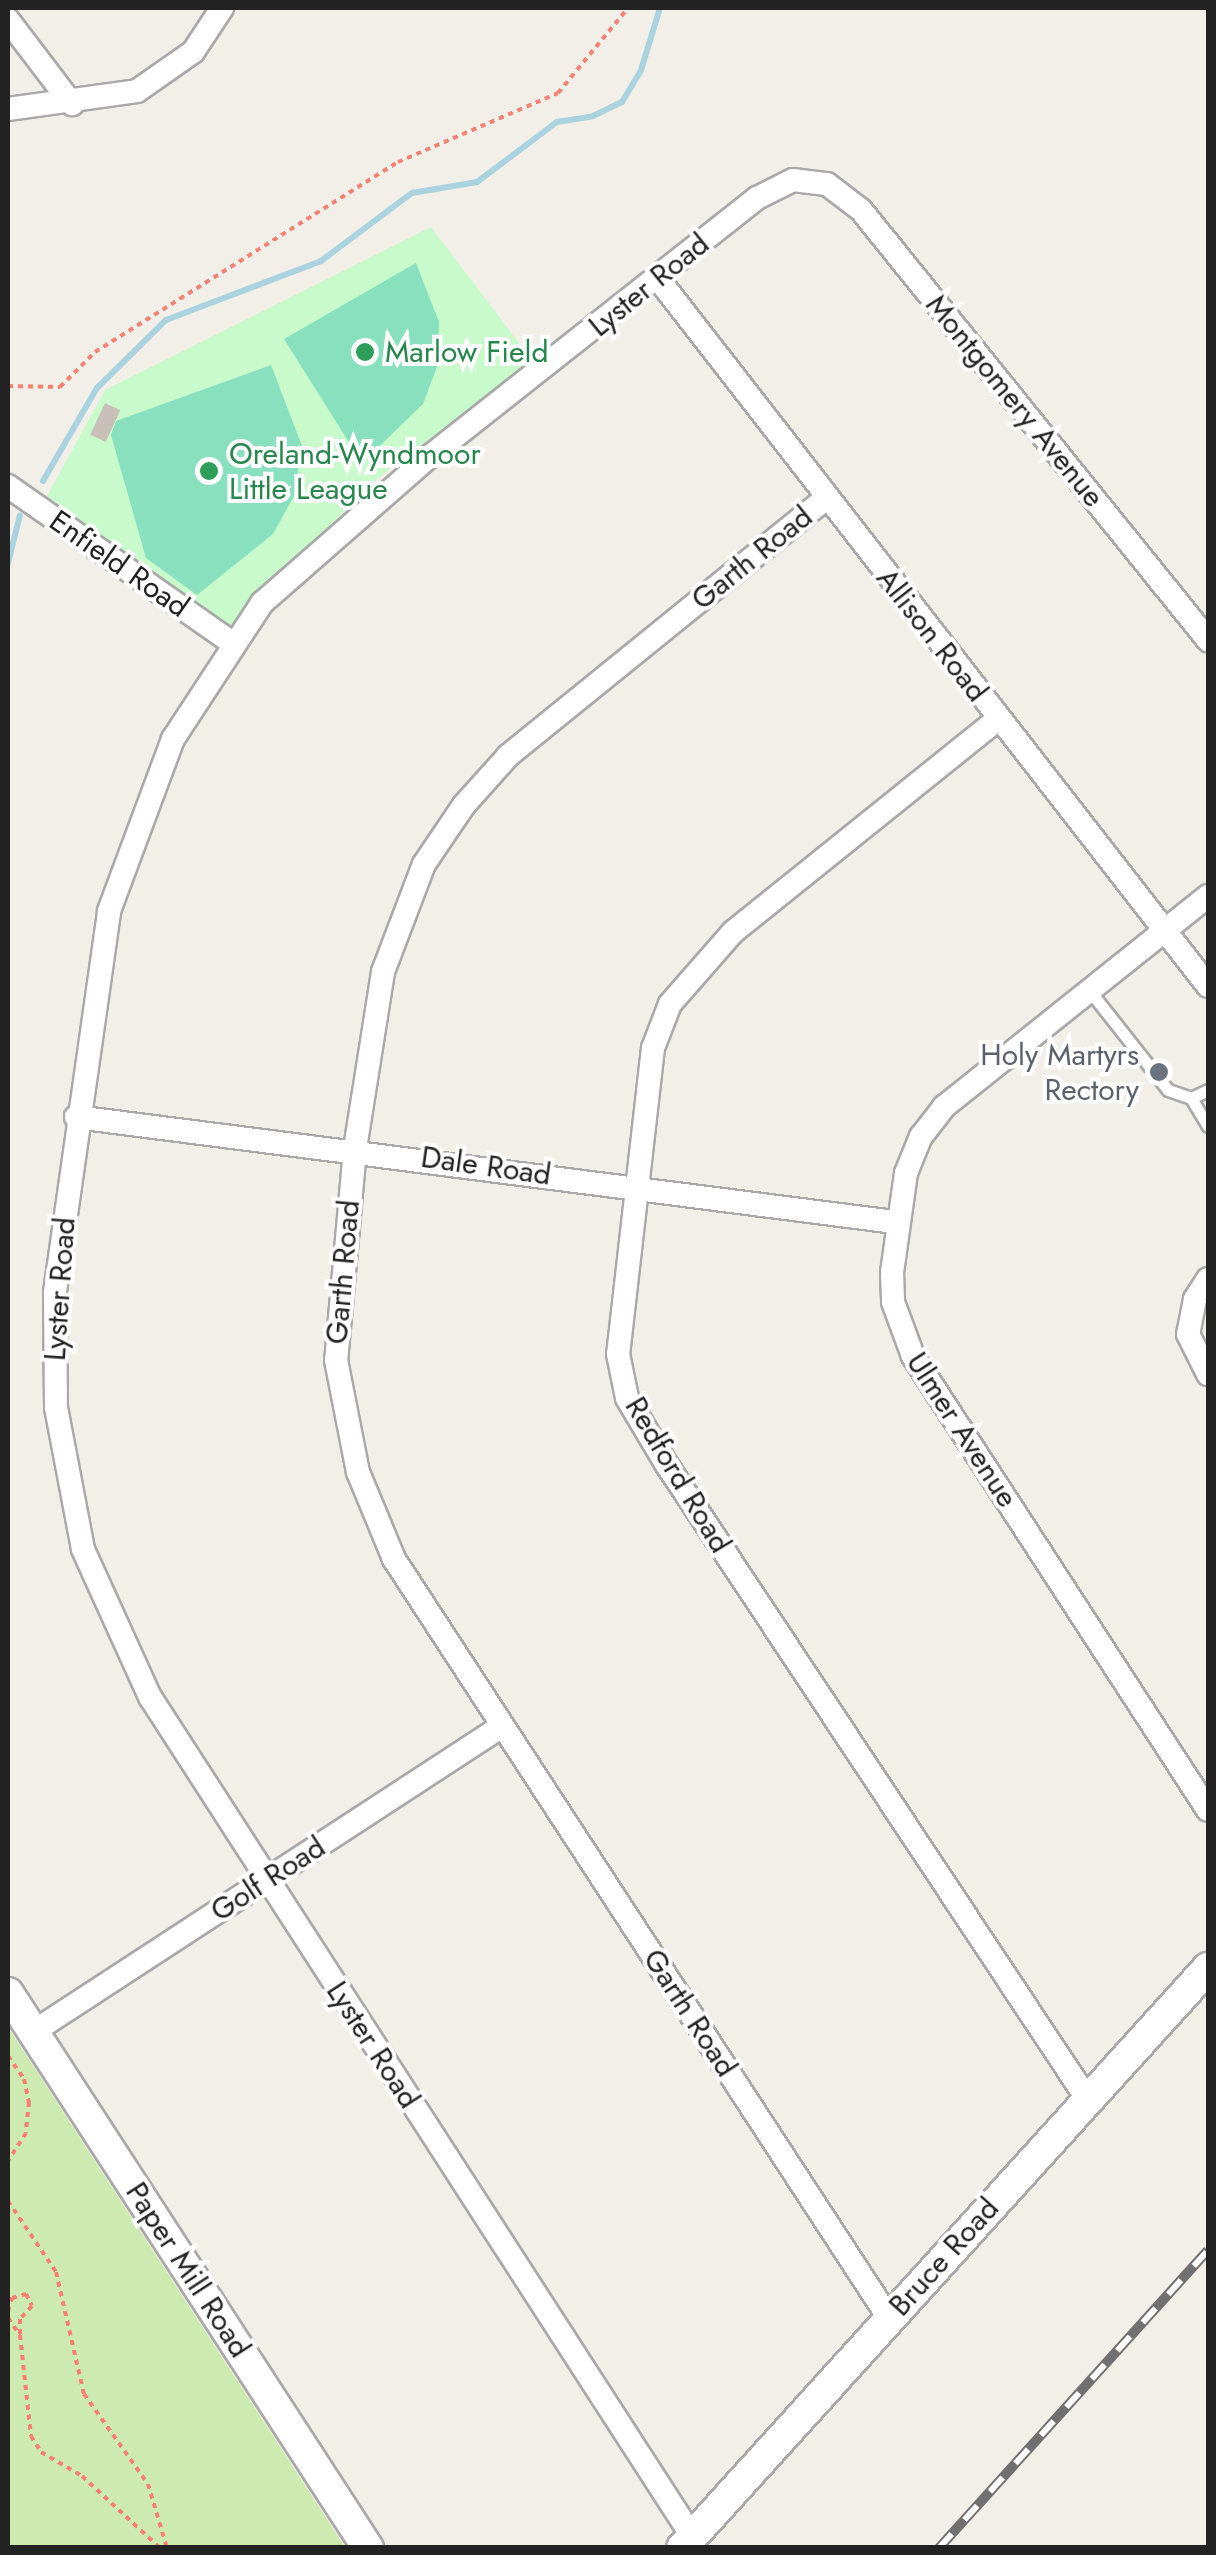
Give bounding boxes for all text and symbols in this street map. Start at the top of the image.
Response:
street label: Lyster Road [582,226,716,344]
street label: Montgomery Avenue [918,288,1112,514]
place label: Marlow Field [385,334,548,370]
marker: Marlow Field [354,341,376,363]
place label: Oreland-Wyndmoor Little League [229,436,481,506]
marker: Oreland-Wyndmoor Little League [198,460,220,482]
street label: Garth Road [684,499,820,617]
street label: Enfield Road [42,503,196,625]
street label: Allison Road [869,561,995,709]
place label: Holy Martyrs Rectory [980,1037,1139,1108]
marker: Holy Martyrs Rectory [1148,1061,1170,1083]
street label: Dale Road [419,1139,553,1193]
street label: Garth Road [319,1198,367,1346]
street label: Lyster Road [37,1216,83,1362]
street label: Ulmer Avenue [899,1346,1025,1514]
street label: Redford Road [617,1391,739,1559]
street label: Golf Road [204,1829,332,1929]
street label: Garth Road [636,1943,744,2083]
street label: Lyster Road [319,1975,427,2115]
street label: Paper Mill Road [118,2176,258,2364]
street label: Bruce Road [882,2191,1006,2323]

